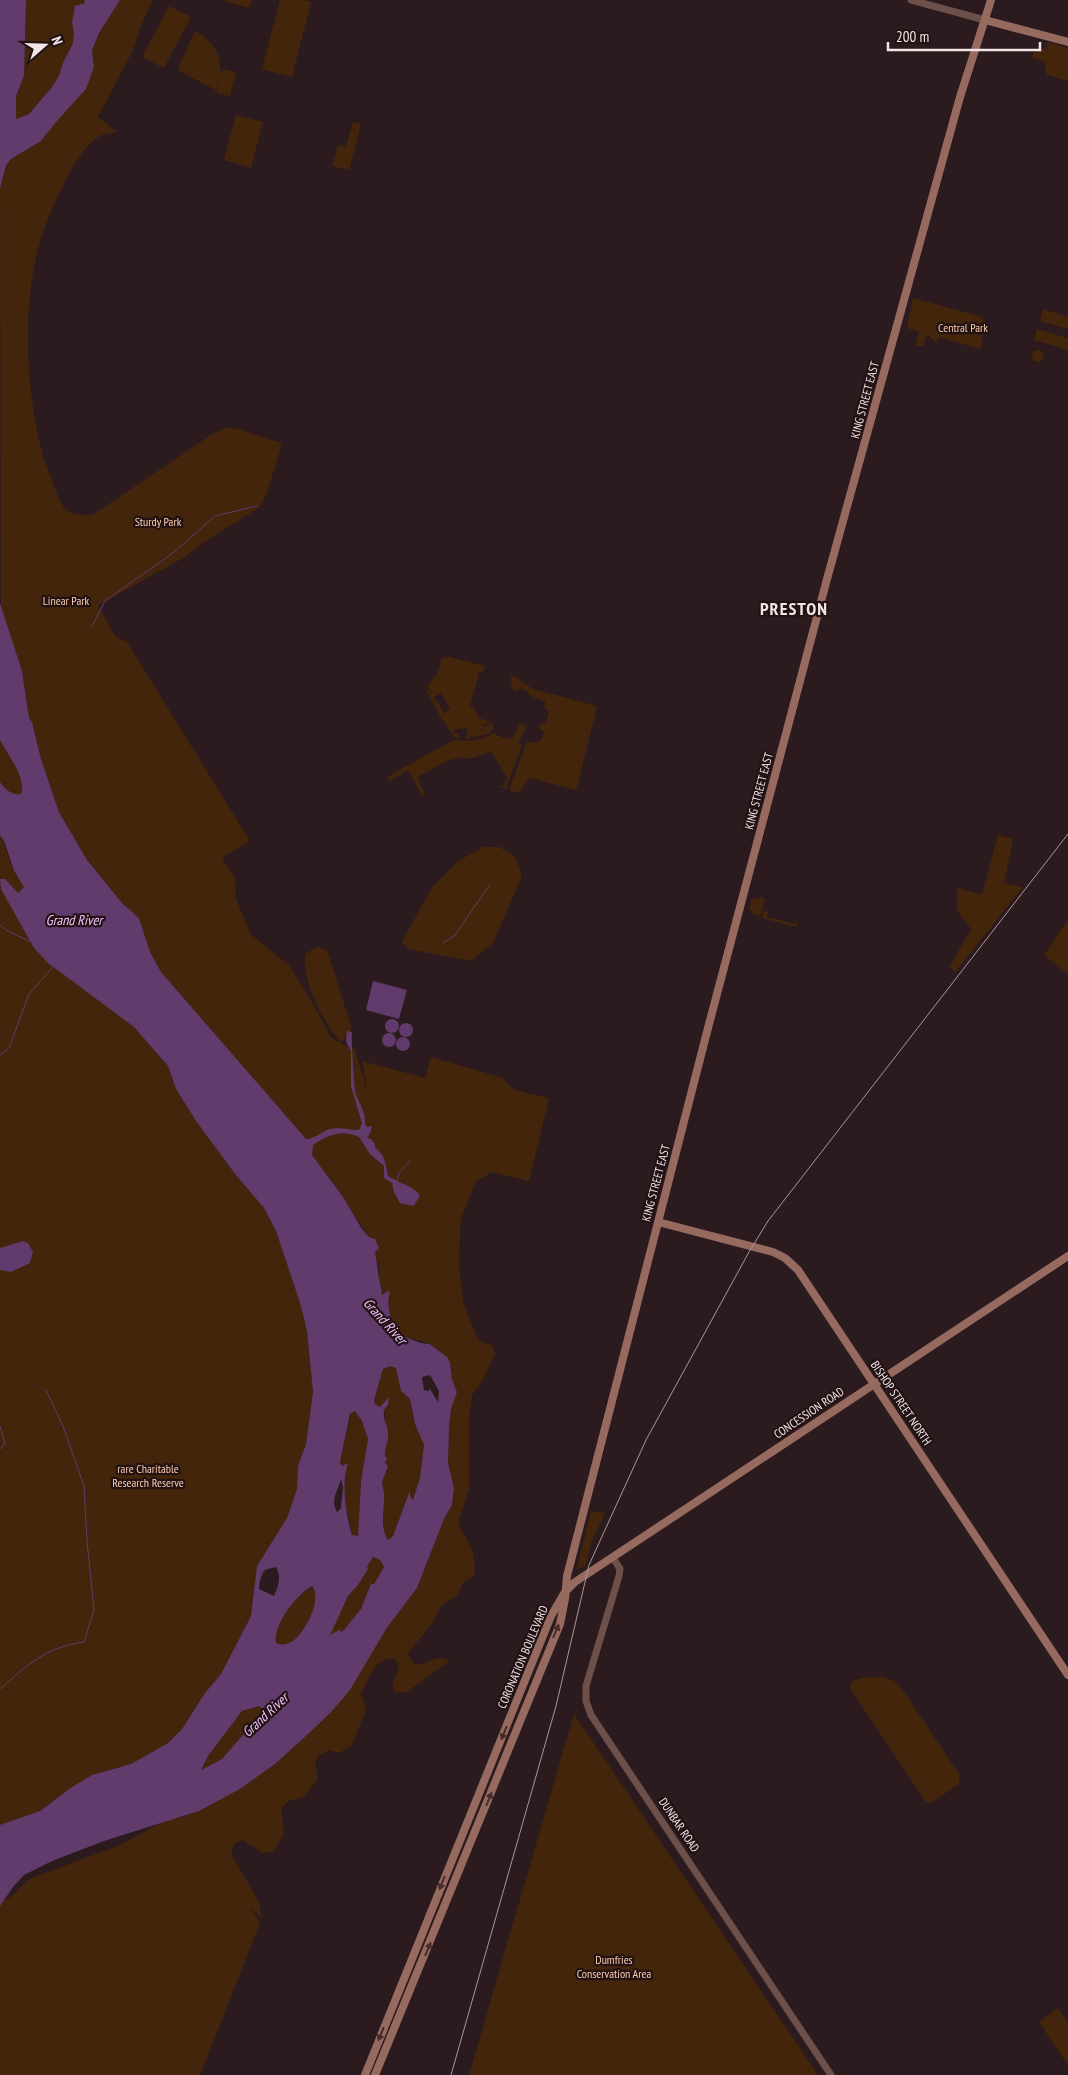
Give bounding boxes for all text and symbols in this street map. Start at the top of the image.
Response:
north arrow [20,20,70,70]
scale bar [888,20,1040,52]
text: 200 m [896,27,929,46]
text: N [47,34,67,47]
park label: Central Park [938,320,988,335]
street label: KING STREET EAST [847,359,882,440]
park label: Sturdy Park [135,514,182,529]
park label: Linear Park [43,593,89,608]
district label: PRESTON [760,597,828,620]
street label: KING STREET EAST [741,750,776,831]
water label: Grand River [46,911,104,929]
street label: KING STREET EAST [638,1142,673,1223]
water label: Grand River [359,1294,412,1350]
street label: BISHOP STREET NORTH [868,1358,935,1448]
street label: CONCESSION ROAD [771,1384,847,1442]
park label: rare Charitable Research Reserve [112,1461,184,1490]
street label: CORONATION BOULEVARD [494,1603,551,1711]
one-way arrow [553,1624,561,1638]
water label: Grand River [238,1688,293,1741]
one-way arrow [499,1725,507,1740]
one-way arrow [485,1791,493,1806]
street label: DUNBAR ROAD [656,1795,703,1855]
one-way arrow [438,1876,446,1891]
one-way arrow [424,1942,432,1956]
park label: Dumfries Conservation Area [577,1952,652,1981]
one-way arrow [377,2026,384,2041]

